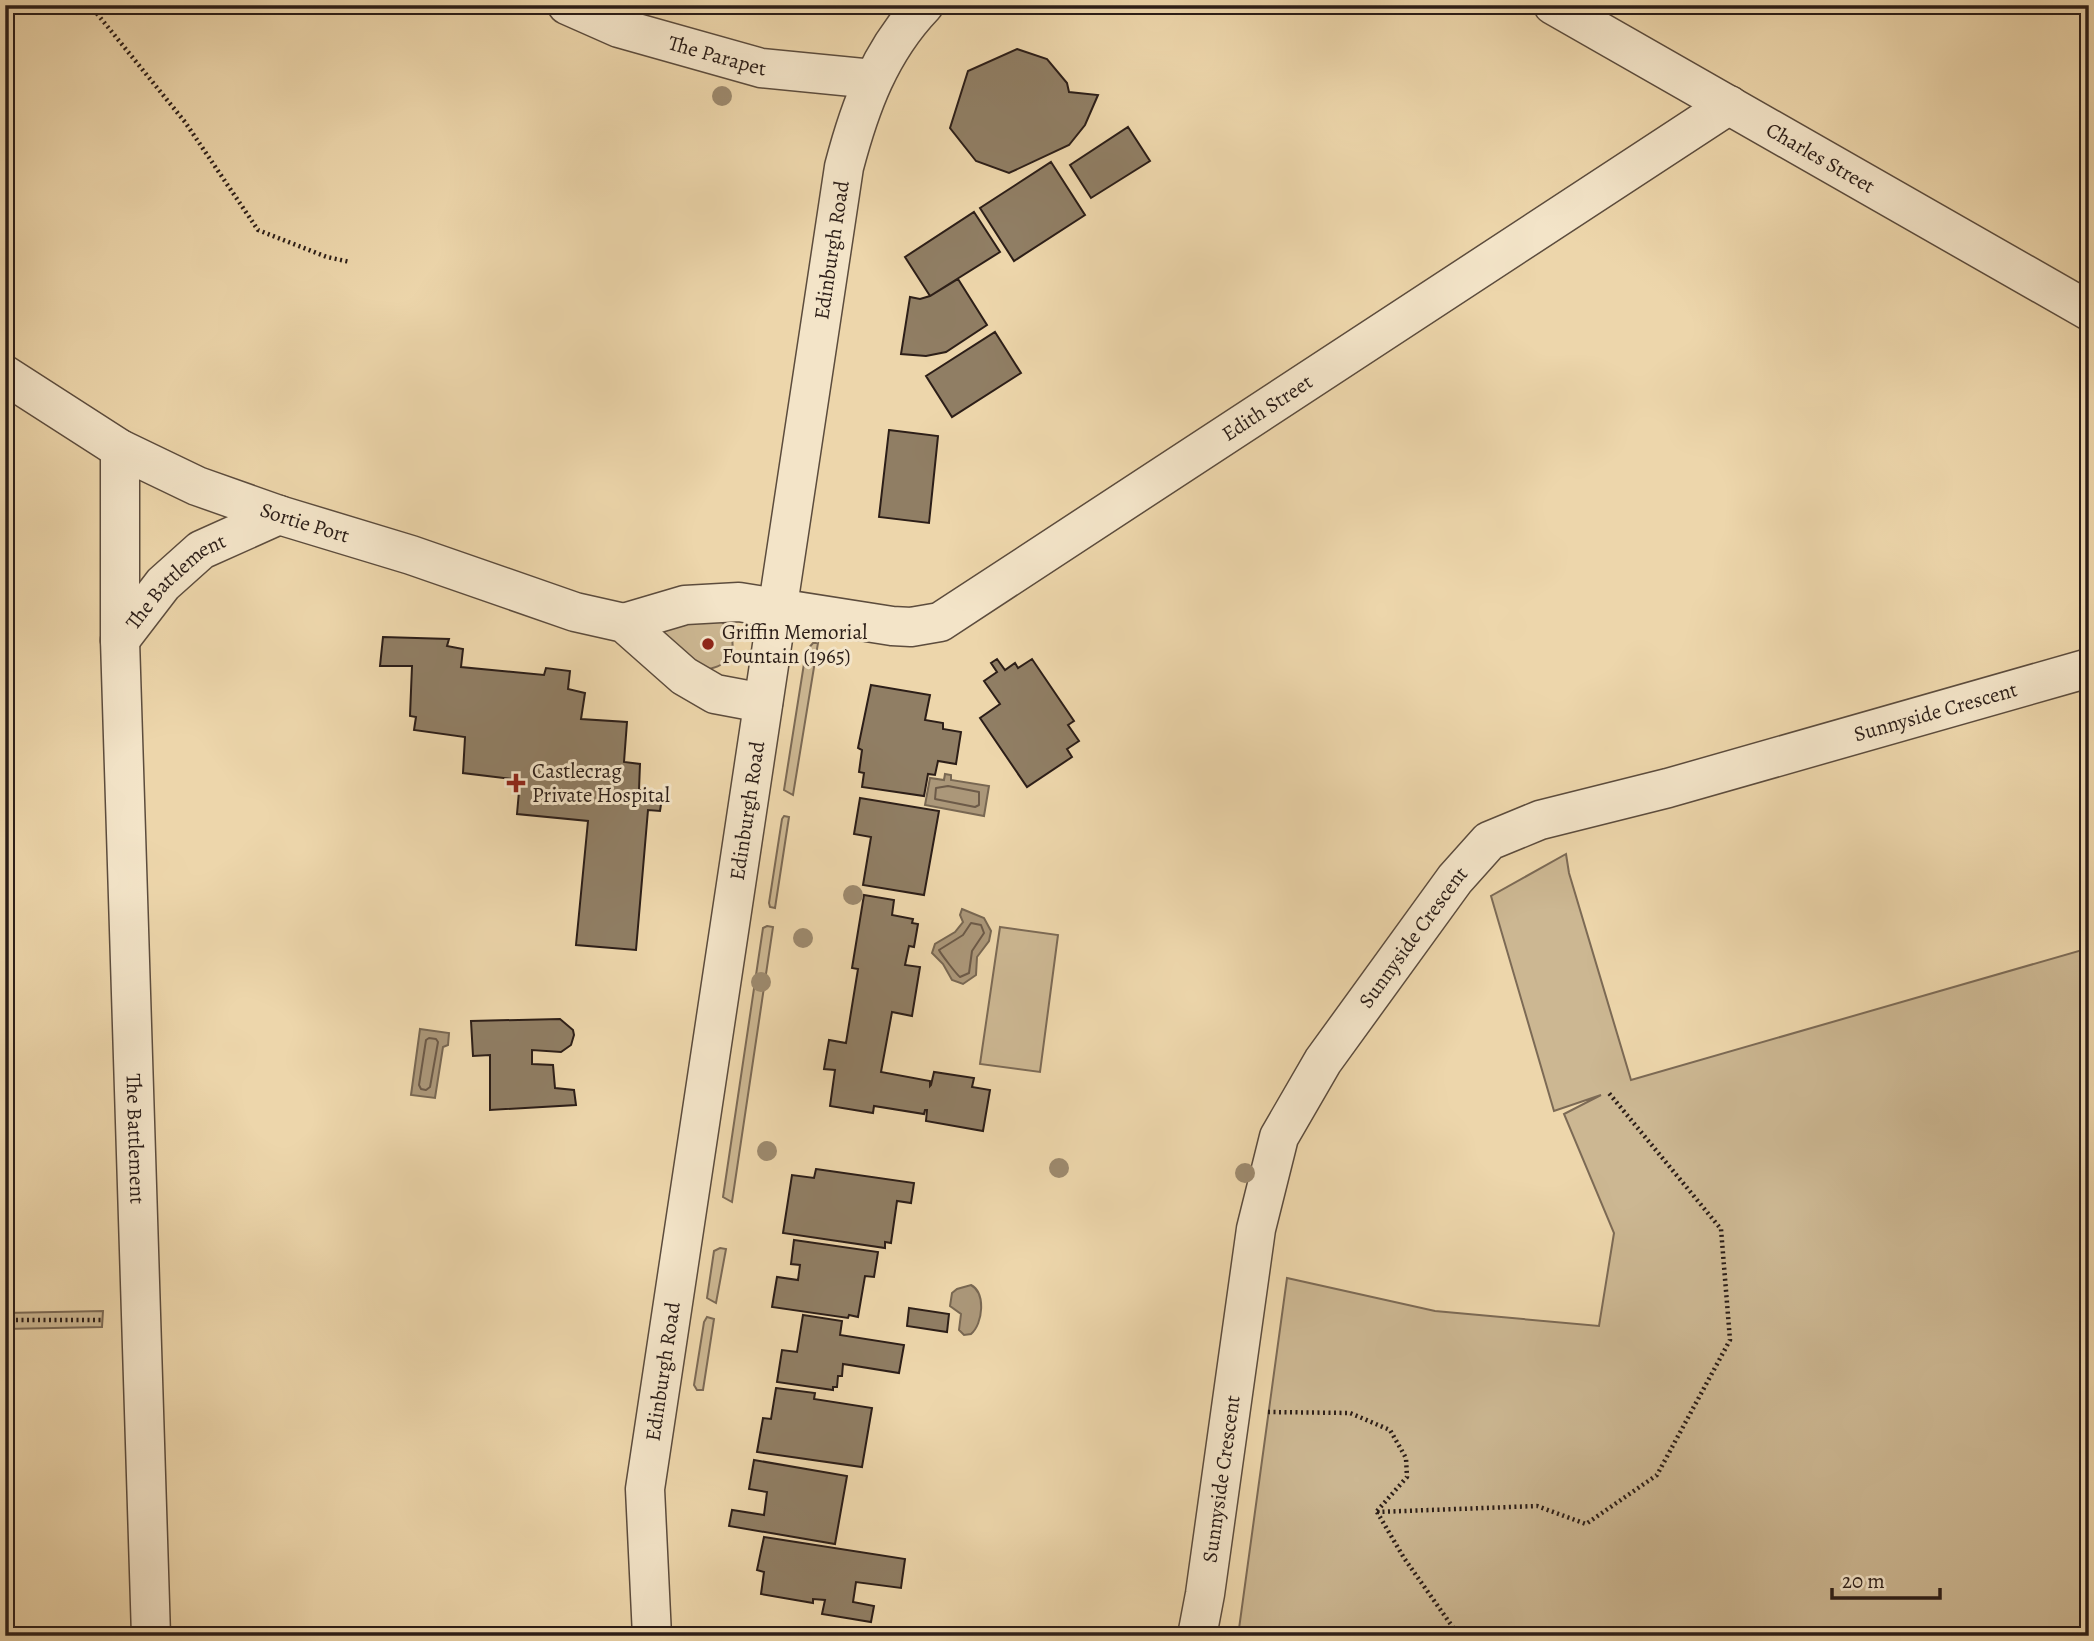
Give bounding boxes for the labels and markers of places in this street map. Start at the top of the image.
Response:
place label: Griffin Memorial Fountain (1965) [722,618,867,670]
marker: Griffin Memorial Fountain (1965) [700,636,716,652]
place label: Castlecrag Private Hospital [532,757,670,809]
marker: Castlecrag Private Hospital [506,773,526,793]

